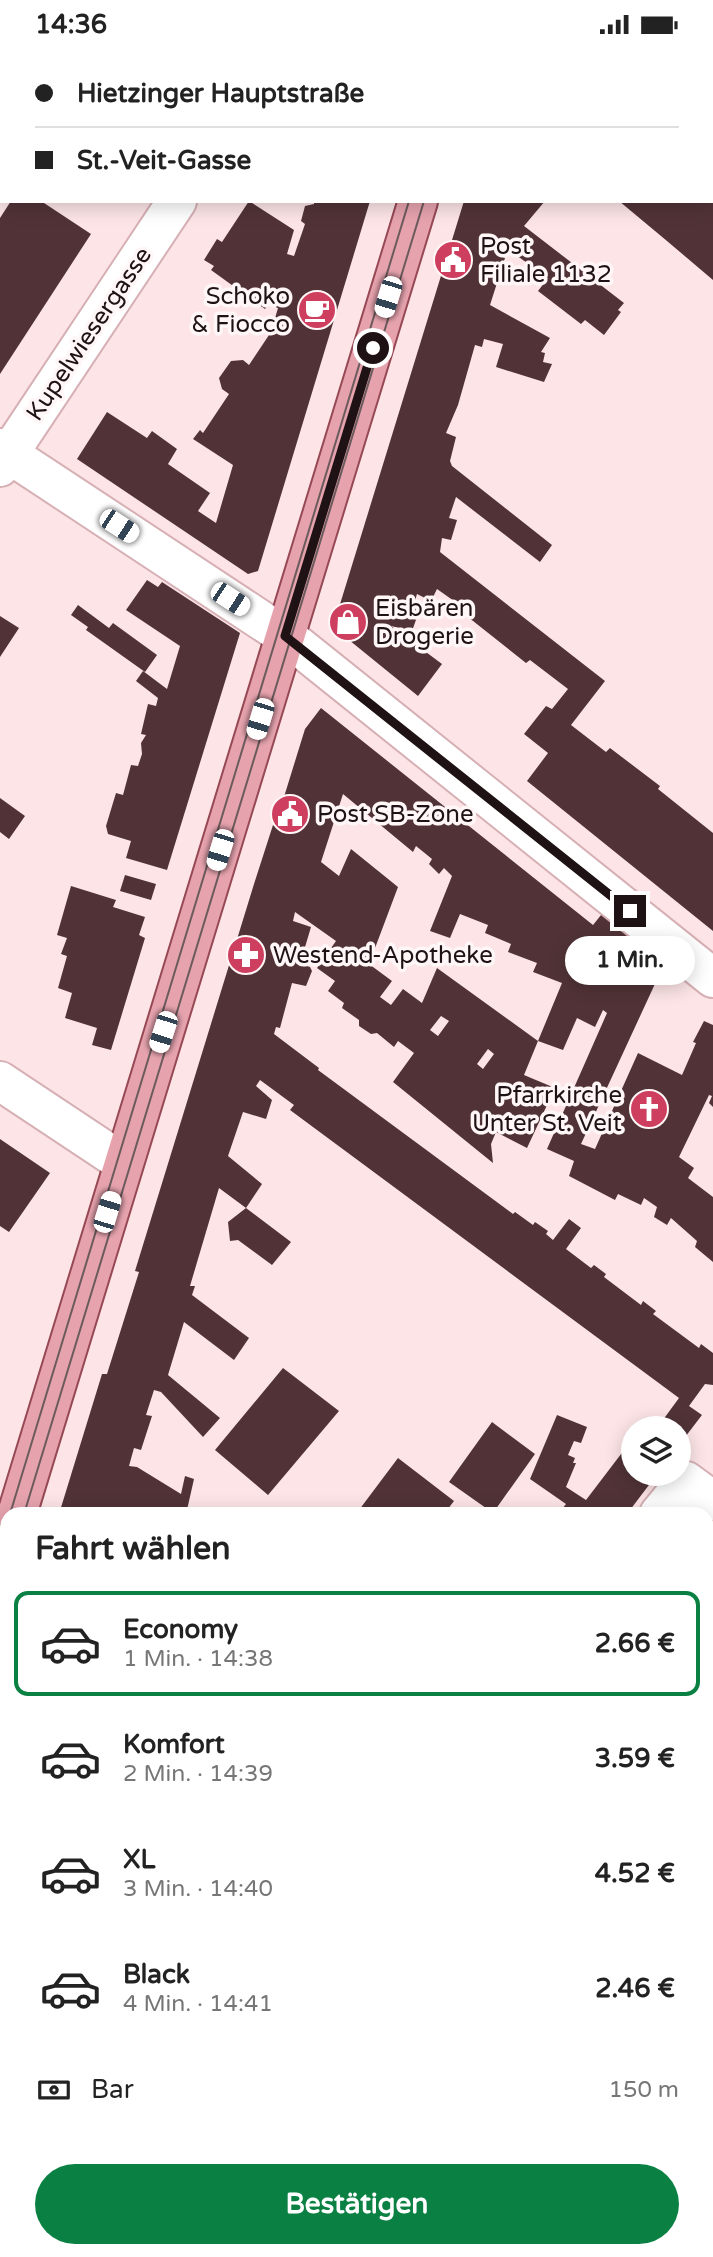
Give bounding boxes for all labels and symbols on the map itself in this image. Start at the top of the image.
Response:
place label: Post Filiale 1132 [480,232,612,289]
public building icon: Post Filiale 1132 [432,239,474,281]
street label: Kupelwiesergasse [20,242,158,426]
car [372,274,405,320]
place label: Schoko & Fiocco [191,282,290,339]
cafe icon: Schoko & Fiocco [296,289,338,331]
route start [357,332,389,364]
car [96,506,143,546]
car [207,579,254,619]
place label: Eisbären Drogerie [375,594,474,651]
shop icon: Eisbären Drogerie [327,601,369,643]
car [244,696,277,742]
public building icon: Post SB-Zone [269,793,311,835]
place label: Post SB-Zone [317,800,474,829]
car [204,827,237,873]
route end [614,895,646,927]
pharmacy icon: Westend-Apotheke [225,934,267,976]
callout: 1 Min. [565,935,695,985]
place label: Westend-Apotheke [273,941,493,970]
car [147,1009,180,1055]
place label: Pfarrkirche Unter St. Veit [472,1081,622,1138]
church icon: Pfarrkirche Unter St. Veit [628,1088,670,1130]
car [91,1189,124,1235]

